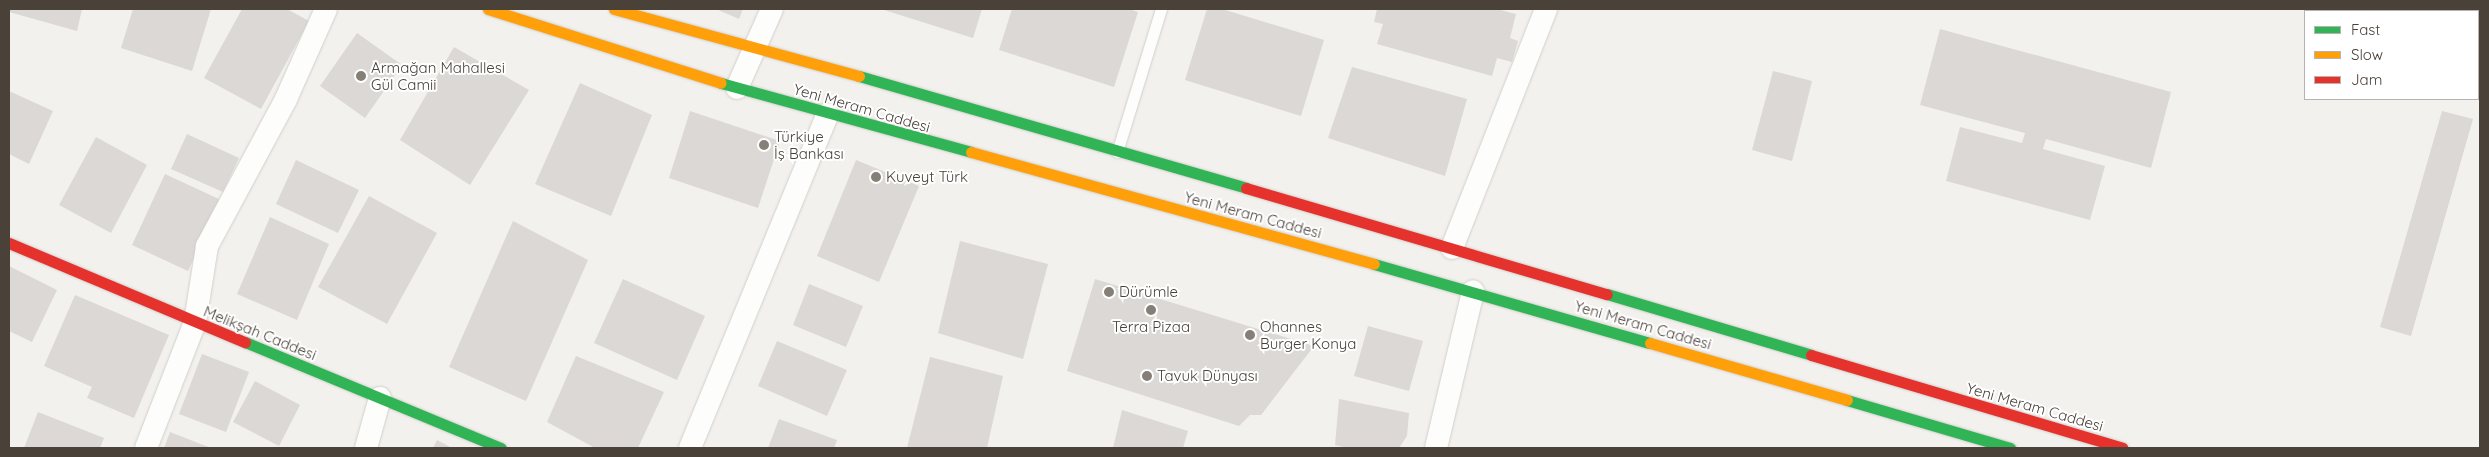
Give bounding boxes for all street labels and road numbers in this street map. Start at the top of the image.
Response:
street label: Yeni Meram Caddesi [792,80,932,136]
street label: Yeni Meram Caddesi [1182,188,1324,242]
street label: Yeni Meram Caddesi [1573,297,1713,353]
street label: Melikşah Caddesi [201,302,319,364]
street label: Yeni Meram Caddesi [1965,379,2105,435]

